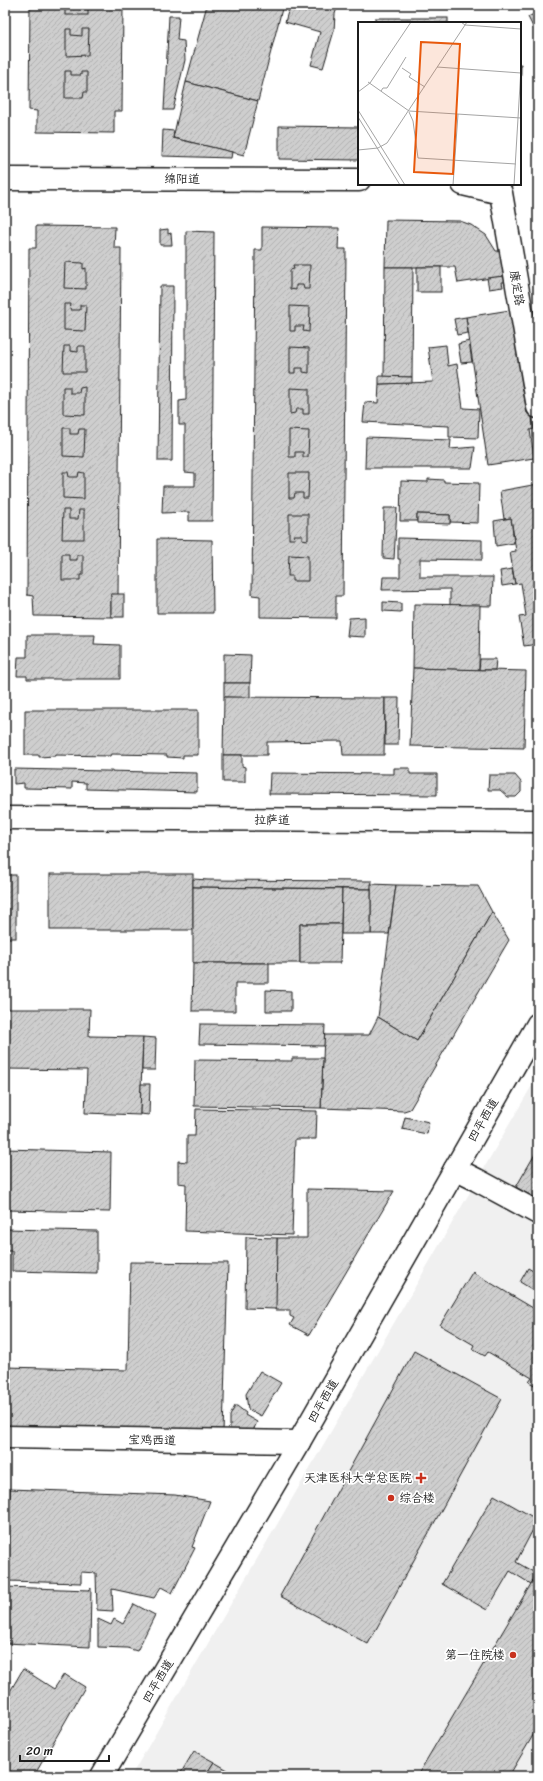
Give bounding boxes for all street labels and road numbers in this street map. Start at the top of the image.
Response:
street label: 绵阳道 [164,168,200,190]
street label: 康定路 [503,268,531,308]
street label: 拉萨道 [254,809,290,831]
street label: 四平西道 [461,1094,505,1146]
street label: 四平西道 [301,1375,345,1427]
street label: 宝鸡西道 [128,1429,176,1451]
street label: 四平西道 [136,1655,180,1707]

